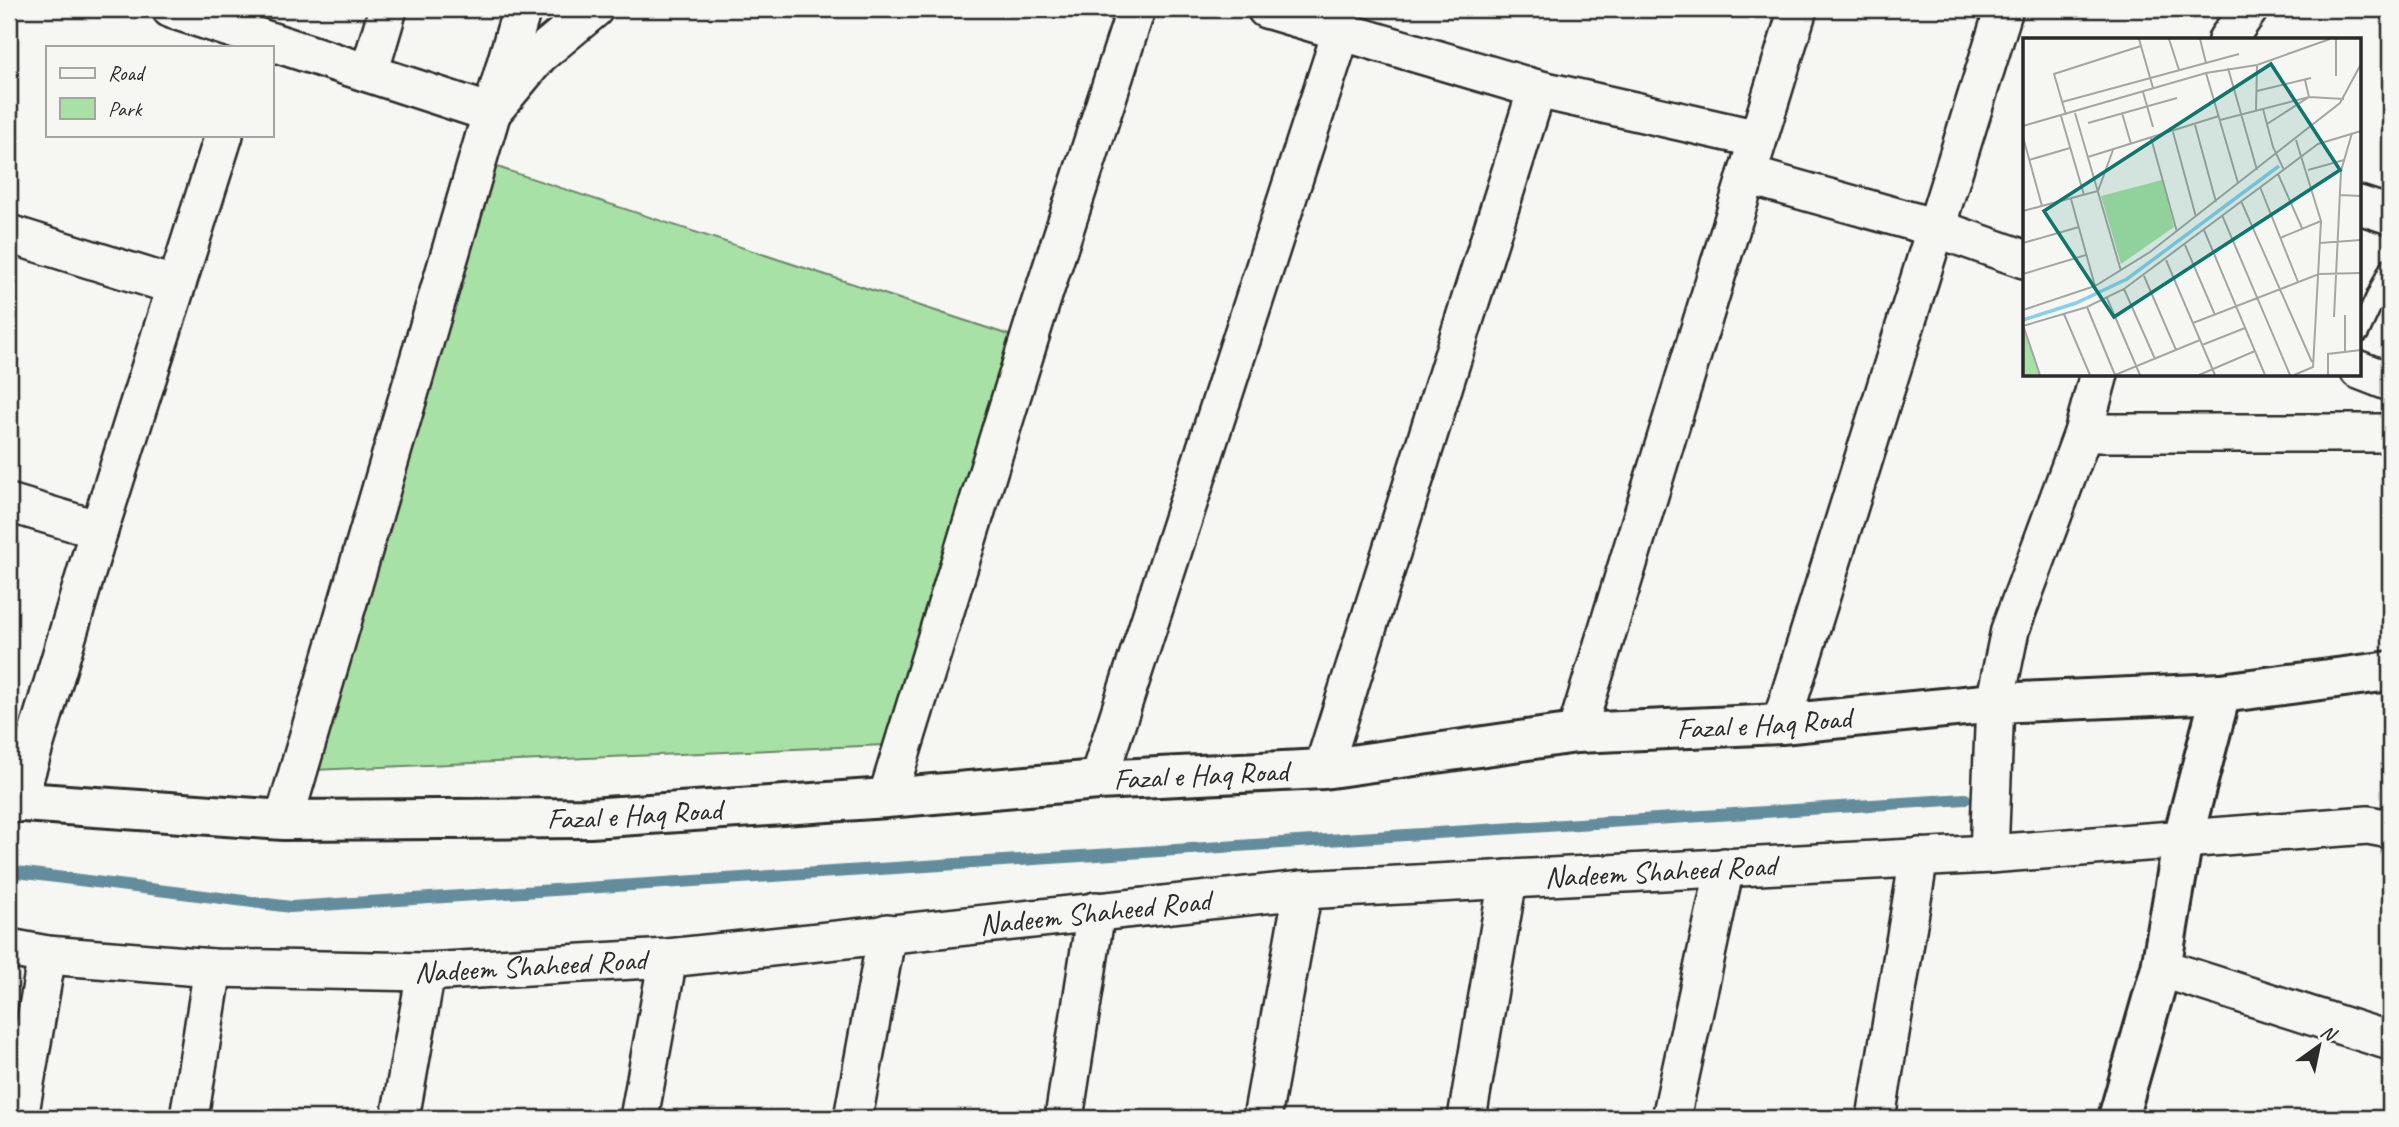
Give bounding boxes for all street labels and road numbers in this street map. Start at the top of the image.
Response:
street label: Fazal e Haq Road [1676,698,1857,748]
street label: Fazal e Haq Road [1112,752,1293,798]
street label: Fazal e Haq Road [547,790,727,837]
street label: Nadeem Shaheed Road [1543,846,1781,896]
street label: Nadeem Shaheed Road [978,881,1217,944]
street label: Nadeem Shaheed Road [414,940,652,991]

